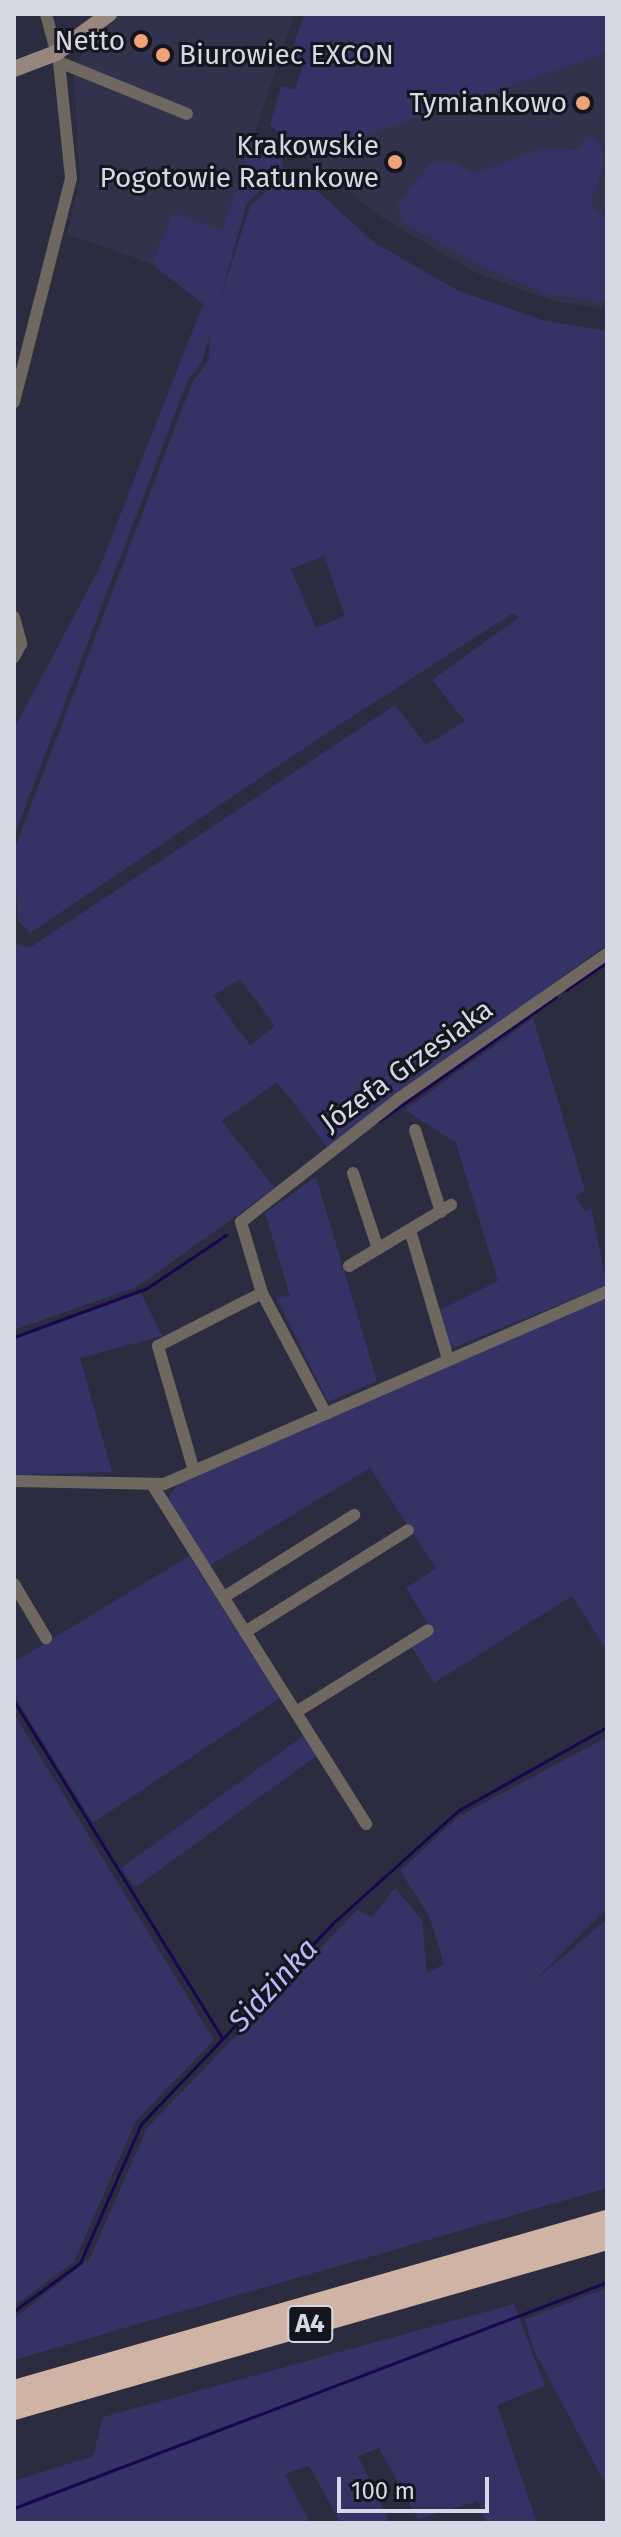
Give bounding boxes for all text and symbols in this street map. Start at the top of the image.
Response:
place label: Netto [54,24,125,58]
marker: Netto [132,32,150,50]
place label: Biurowiec EXCON [179,38,394,72]
marker: Biurowiec EXCON [154,46,172,64]
place label: Tymiankowo [409,86,567,120]
marker: Tymiankowo [574,94,592,112]
place label: Krakowskie Pogotowie Ratunkowe [100,129,379,195]
marker: Krakowskie Pogotowie Ratunkowe [386,153,404,171]
street label: Józefa Grzesiaka [315,992,499,1140]
water label: Sidzinka [221,1931,325,2039]
road number: A4 [286,2302,334,2346]
scale bar [341,2461,493,2511]
text: 100 m [351,2477,415,2505]

